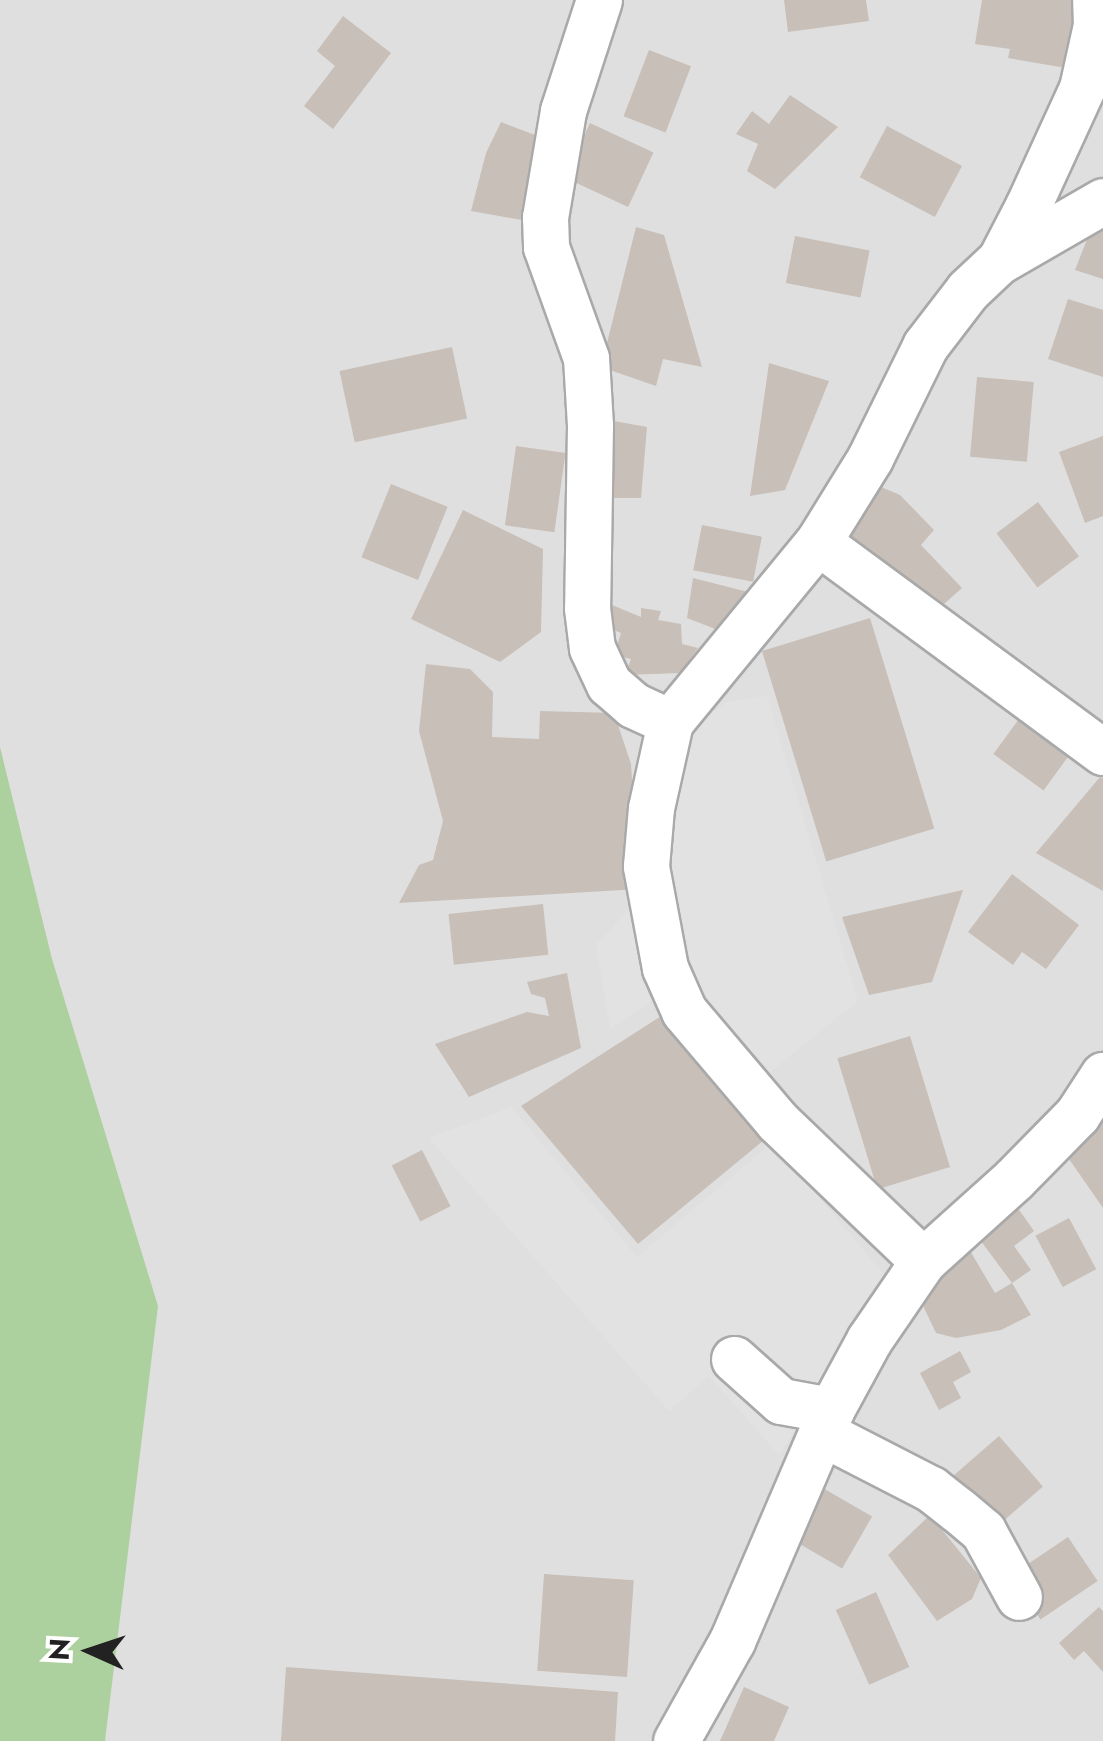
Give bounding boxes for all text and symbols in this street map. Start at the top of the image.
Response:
north arrow [40,1601,140,1701]
text: N [38,1637,81,1662]

